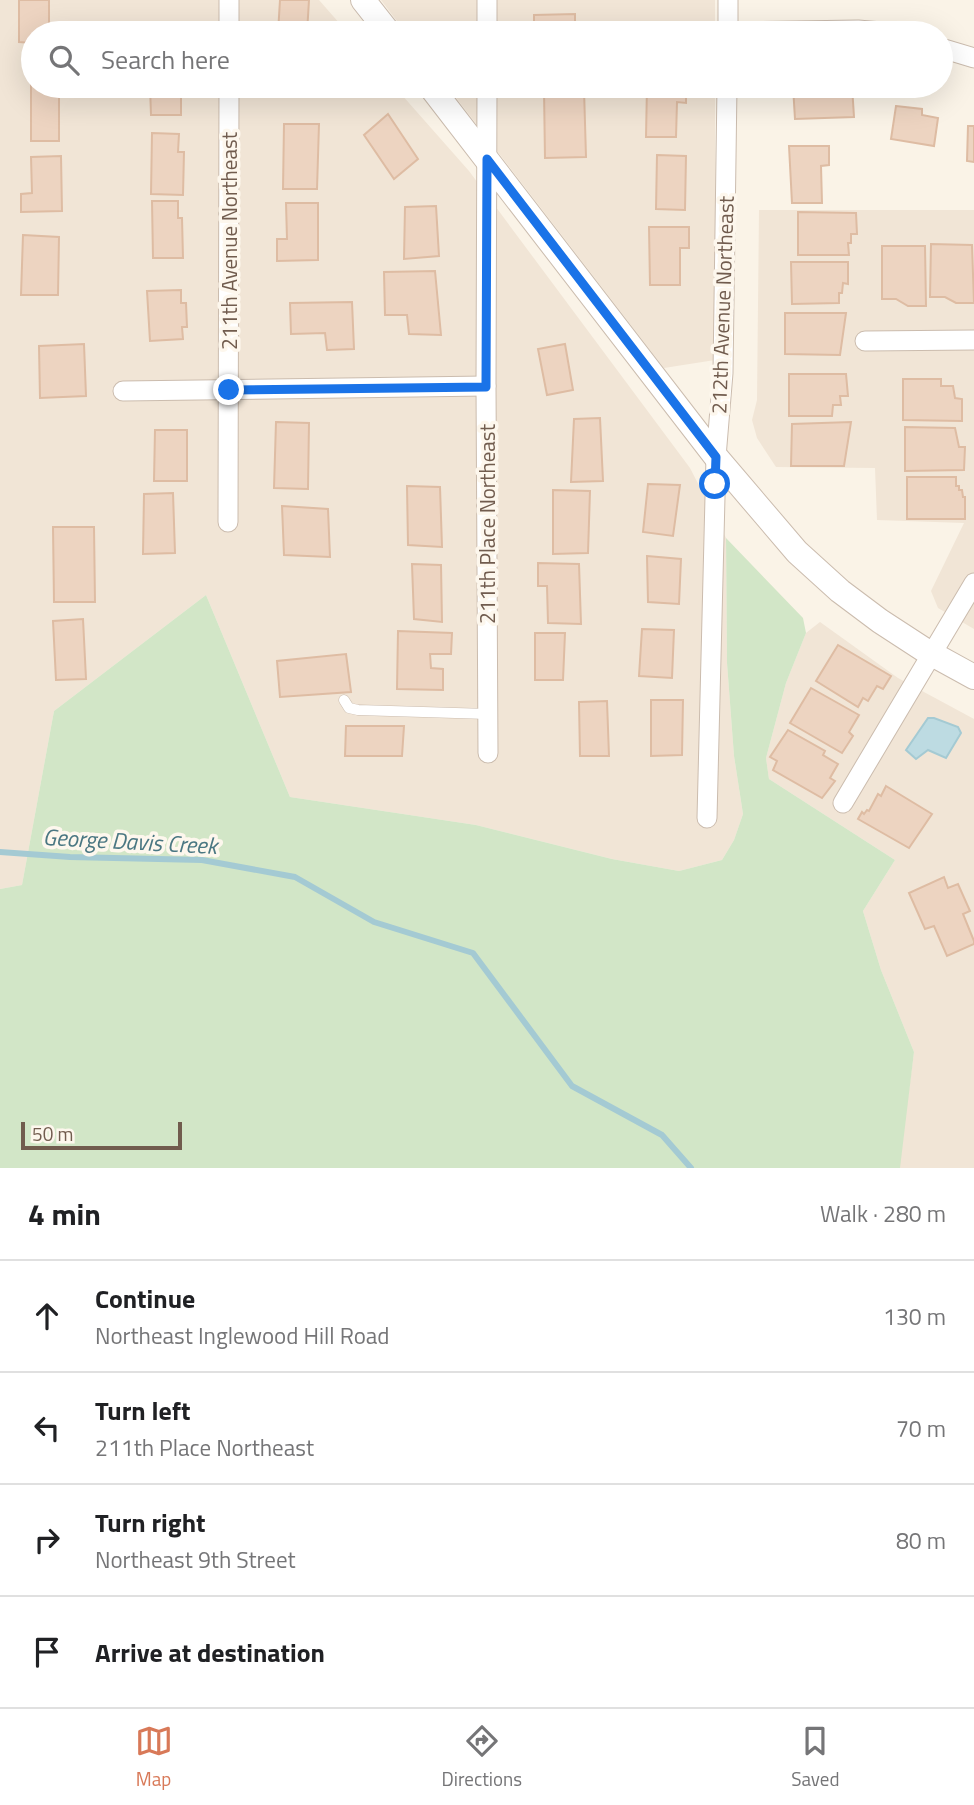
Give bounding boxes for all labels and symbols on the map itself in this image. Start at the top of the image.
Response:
street label: 211th Avenue Northeast [213,131,245,350]
street label: 212th Avenue Northeast [702,195,742,415]
route end [213,374,244,405]
street label: 211th Place Northeast [471,423,503,624]
route start [699,468,730,499]
water label: George Davis Creek [42,819,221,863]
scale bar [21,1119,182,1151]

